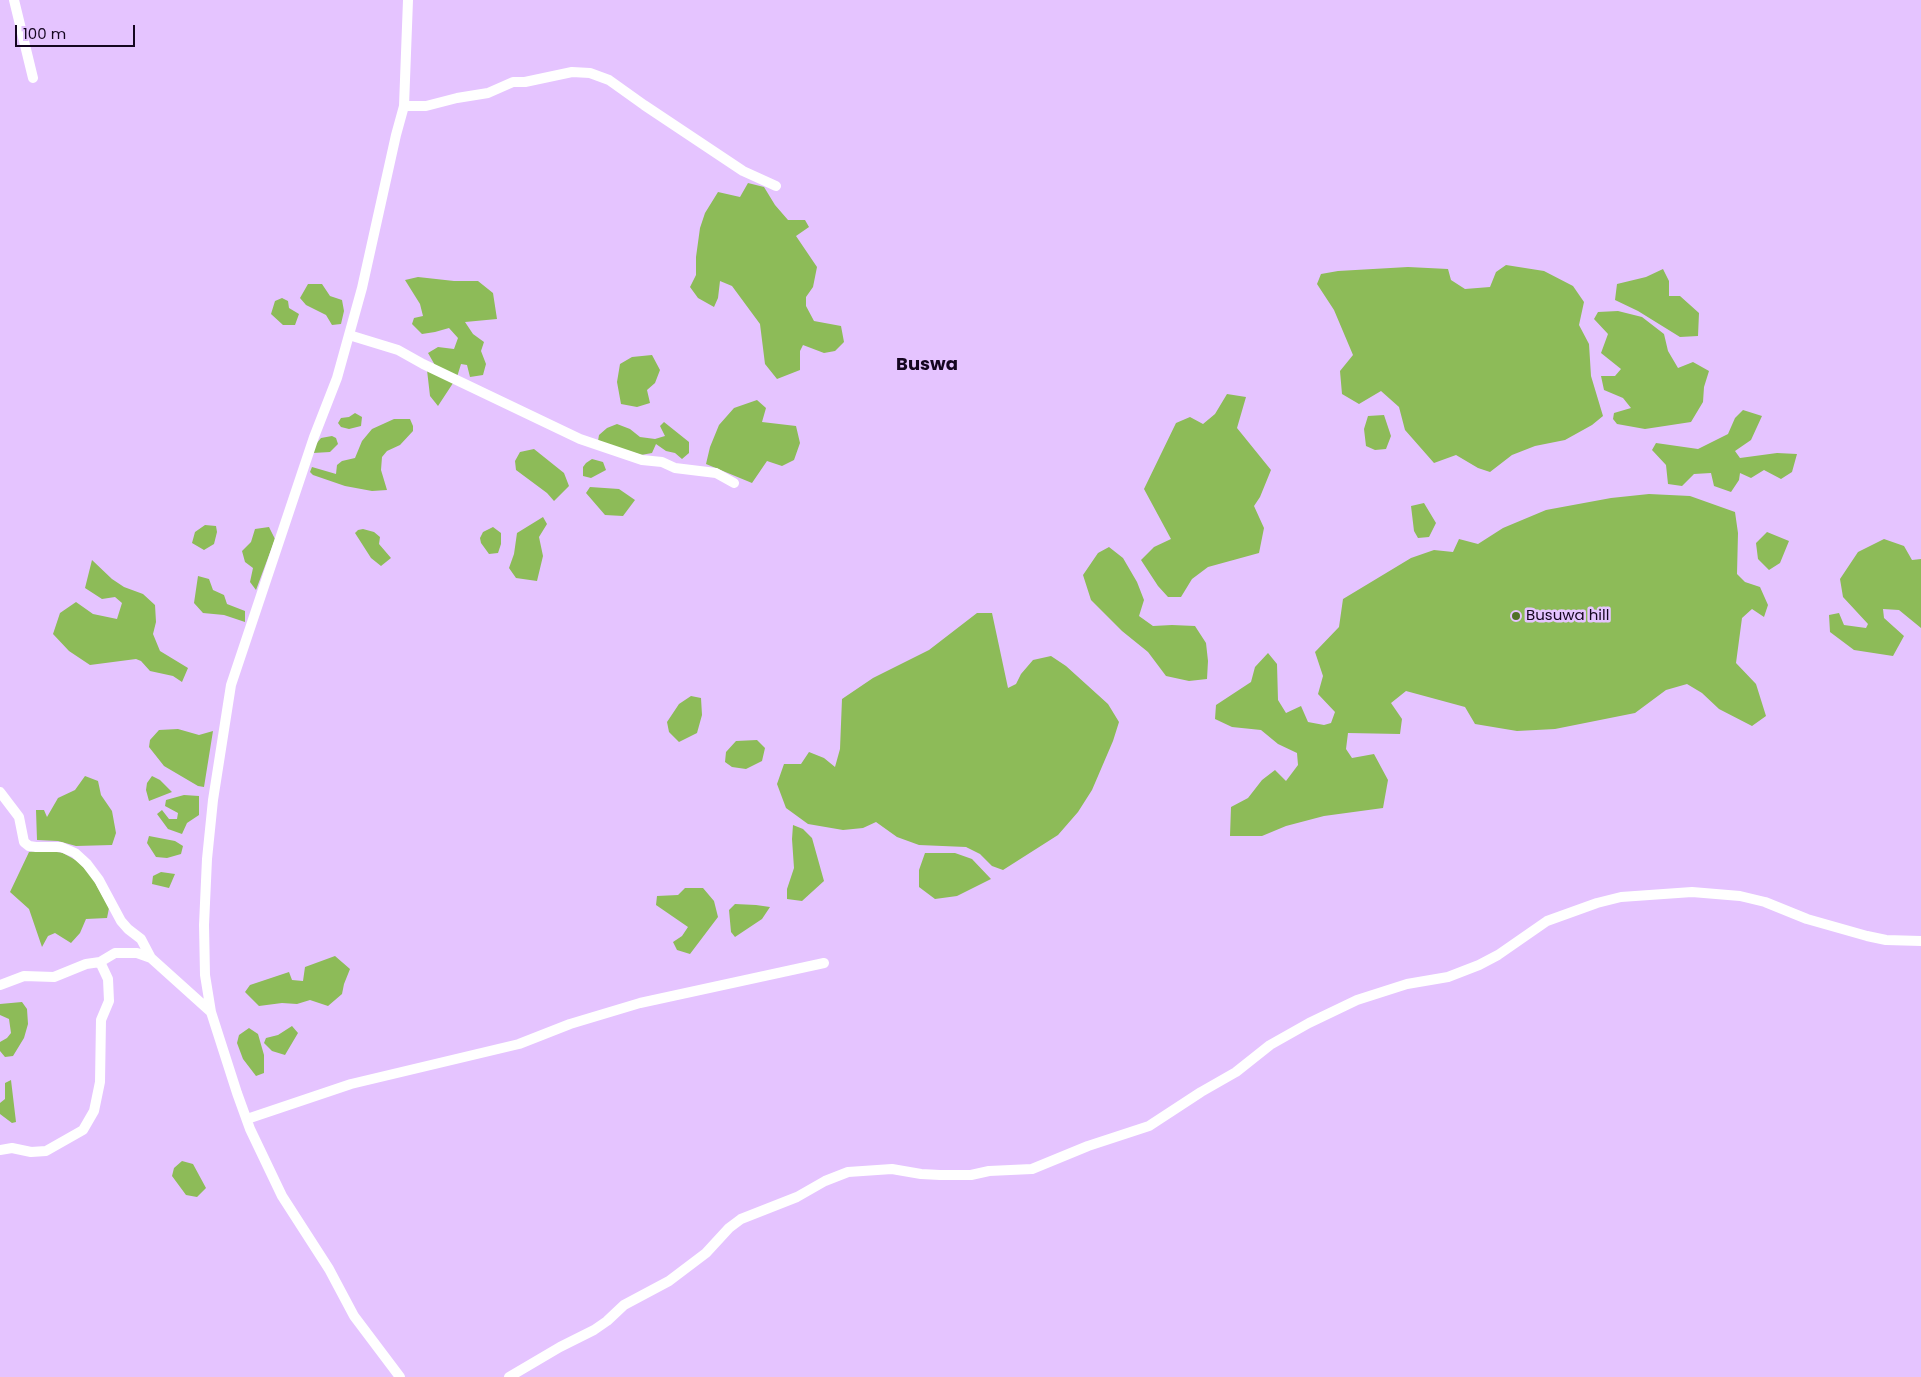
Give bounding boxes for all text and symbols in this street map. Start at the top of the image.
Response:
scale bar [18,15,138,47]
text: 100 m [23,23,66,44]
district label: Buswa [896,354,958,376]
place label: Busuwa hill [1526,607,1609,625]
marker: Busuwa hill [1510,610,1522,622]

